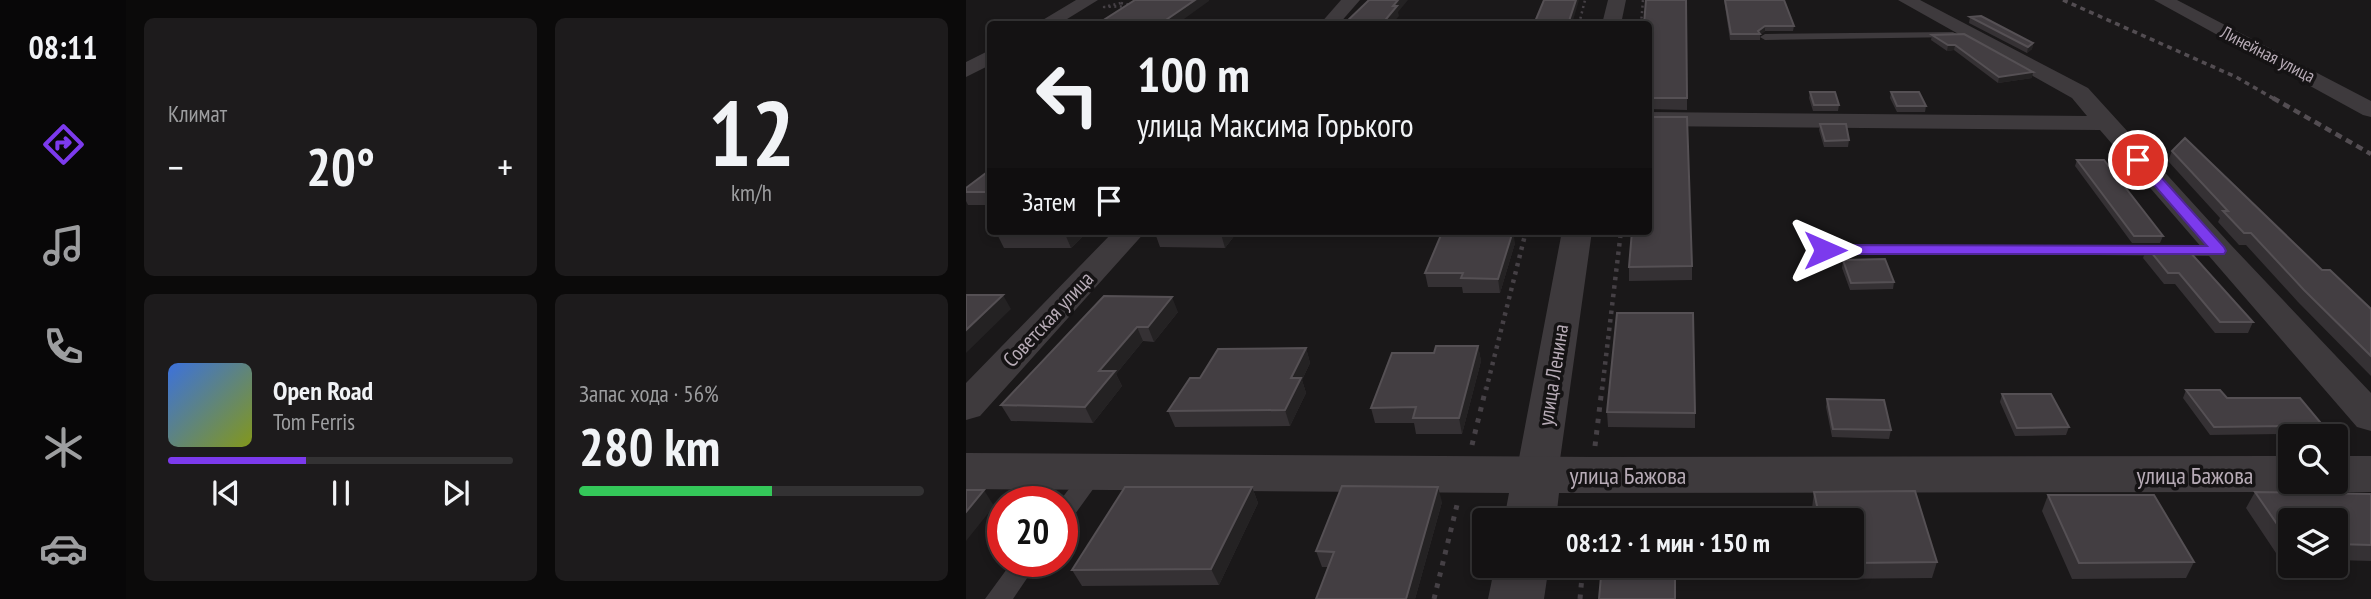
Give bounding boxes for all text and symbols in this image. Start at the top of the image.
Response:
street label: Линейная улица [2216,20,2319,88]
text: 08:11 [28,26,98,68]
text: 100 m [1137,42,1250,106]
icon: left [1022,49,1113,140]
text: 12 [708,73,795,191]
text: Климат [168,99,227,128]
text: улица Максима Горького [1137,104,1414,146]
icon: directions [39,120,88,169]
pin [2108,130,2168,190]
text: 20° [306,133,375,200]
icon: arrive [2119,141,2157,179]
text: − [168,142,184,191]
text: + [497,142,513,191]
text: km/h [731,178,772,207]
icon: arrive [1090,182,1128,220]
text: Затем [1022,185,1076,218]
position arrow [1788,213,1862,287]
icon: music [39,221,88,270]
street label: Советская улица [997,265,1099,373]
icon: phone [39,322,88,371]
street label: улица Ленина [1532,322,1574,428]
text: Open Road [273,374,373,407]
text: Запас хода · 56% [579,379,719,408]
text: Tom Ferris [273,407,355,436]
text: 280 km [579,413,720,480]
icon: climate [39,423,88,472]
map controls [2278,424,2348,578]
button: search [2278,424,2348,494]
street label: улица Бажова [1570,460,1686,491]
street label: улица Бажова [2137,460,2253,491]
icon: previous [207,474,245,512]
icon: pause [322,474,360,512]
icon: next [437,474,475,512]
speed limit sign: 20 [987,486,1078,577]
button: layers [2278,508,2348,578]
icon: car [39,524,88,573]
text: 08:12 · 1 мин · 150 m [1566,526,1770,559]

